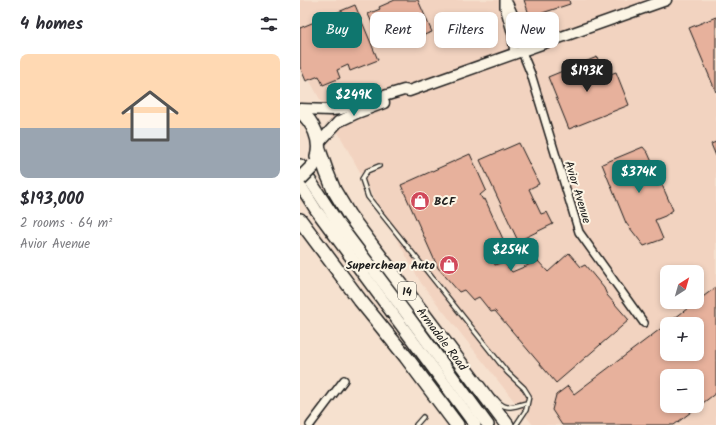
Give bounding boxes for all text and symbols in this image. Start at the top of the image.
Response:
text: 4 homes [20,11,83,38]
chip: Buy [312,12,362,48]
chip: Rent [370,12,426,48]
chip: Filters [434,12,498,48]
chip: New [506,12,559,48]
icon: filters [258,13,280,35]
pin: $193K [559,59,615,93]
text: $193K [570,61,604,82]
icon: home [114,80,186,152]
pin: $249K [326,83,382,117]
text: $249K [336,85,372,106]
street label: Avior Avenue [559,158,596,226]
pin: $374K [611,160,667,194]
text: $374K [621,162,657,183]
text: $193,000 [20,186,84,213]
shop icon: BCF [409,190,431,212]
place label: BCF [434,192,457,211]
text: 2 rooms · 64 m² [20,213,112,234]
text: Avior Avenue [20,234,90,255]
pin: $254K [483,238,539,272]
text: $254K [493,240,529,261]
shop icon: Supercheap Auto [438,254,460,276]
place label: Supercheap Auto [346,256,436,275]
north arrow [660,265,704,309]
map controls [660,265,704,413]
road number: 14 [398,282,416,300]
street label: Armadale Road [411,304,472,376]
button: + [660,317,704,361]
button: − [660,369,704,413]

